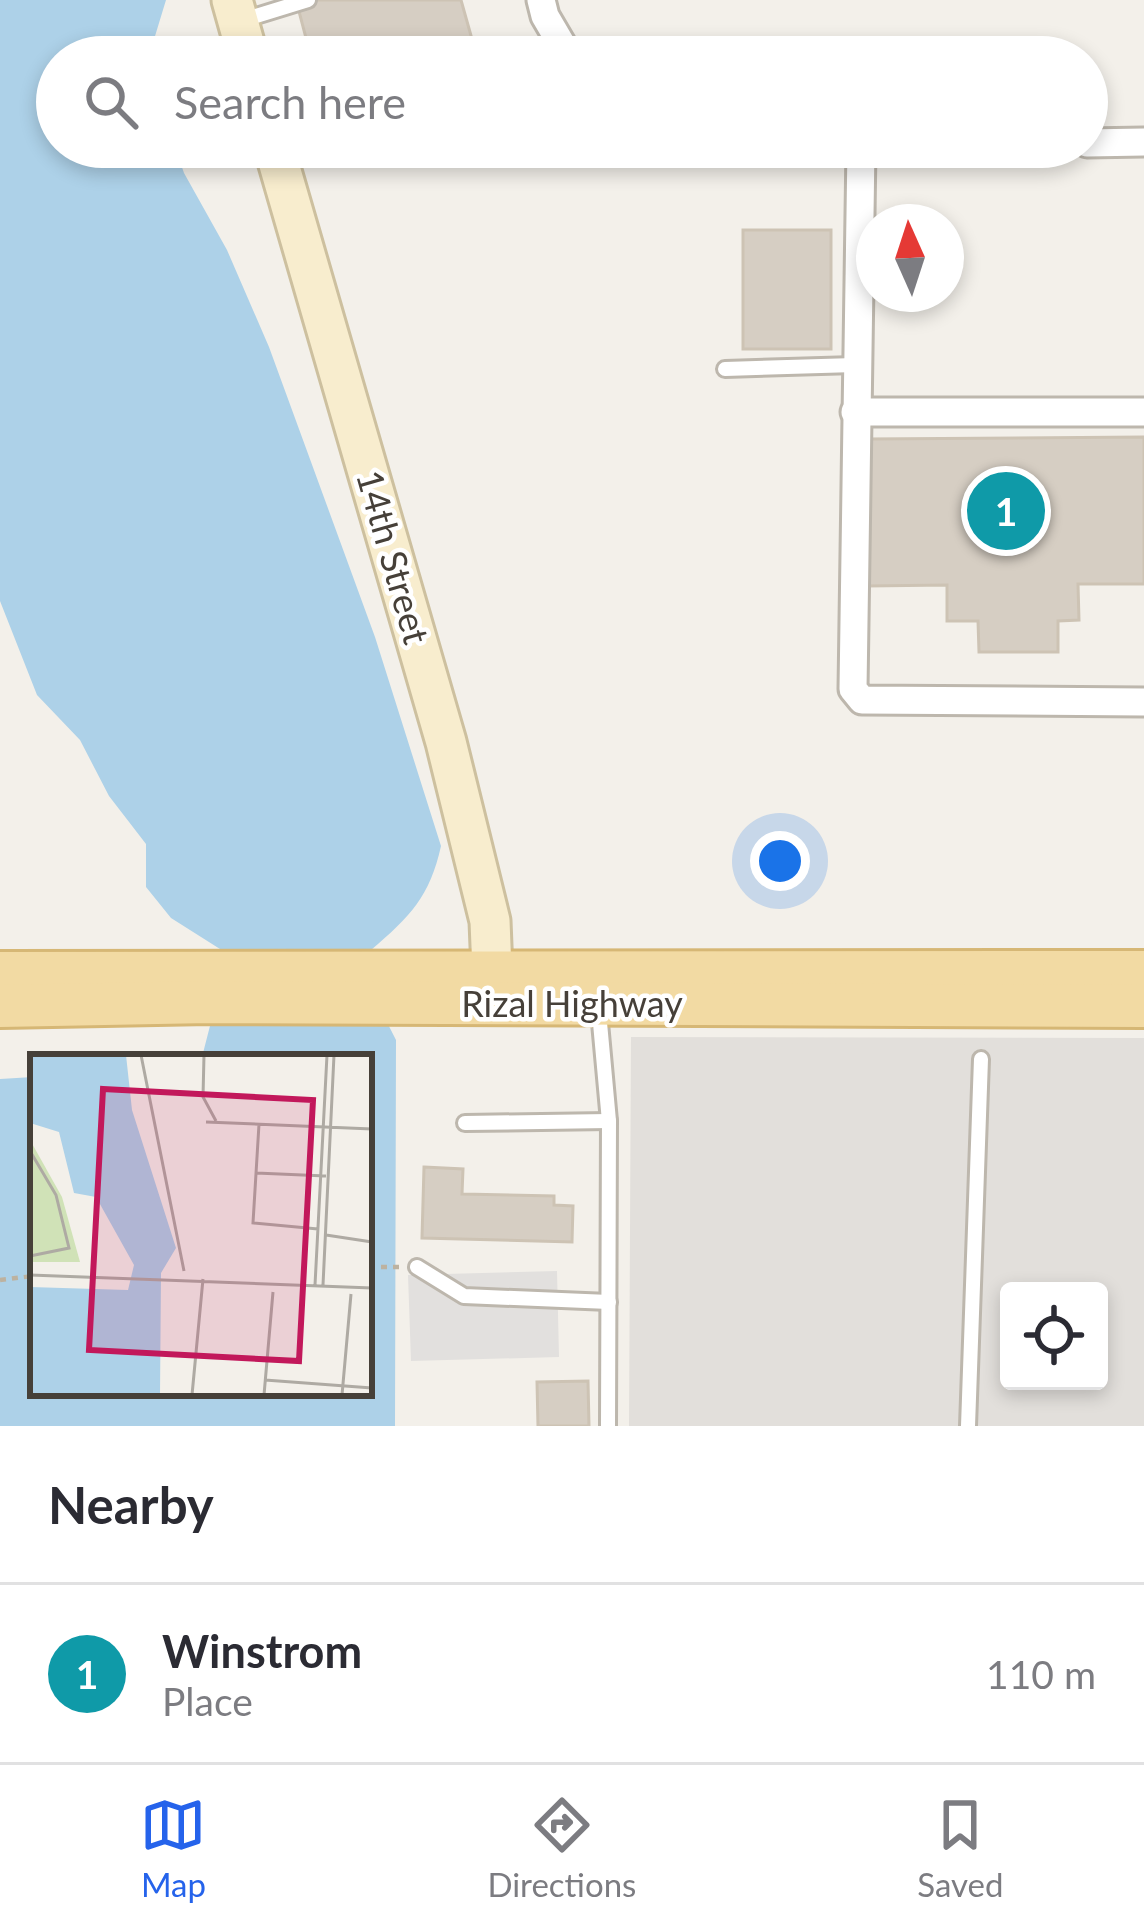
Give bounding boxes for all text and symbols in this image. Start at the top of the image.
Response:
search box [36,36,1108,168]
icon: search [78,69,144,135]
text: Search here [174,75,406,129]
north arrow [856,204,964,312]
street label: 14th Street [348,465,440,649]
pin: 1 [967,466,1045,556]
your location [750,831,810,891]
street label: Rizal Highway [461,981,683,1025]
inset map [30,1054,372,1396]
map controls [1000,1282,1108,1390]
button: locate [1000,1282,1108,1390]
text: Nearby [48,1474,214,1535]
text: Winstrom [162,1624,362,1678]
text: 1 [76,1651,98,1697]
text: 110 m [986,1651,1096,1697]
text: Place [162,1678,253,1724]
tab: Map [140,1792,206,1904]
tab: Directions [487,1792,636,1904]
tab: Saved [917,1792,1004,1904]

